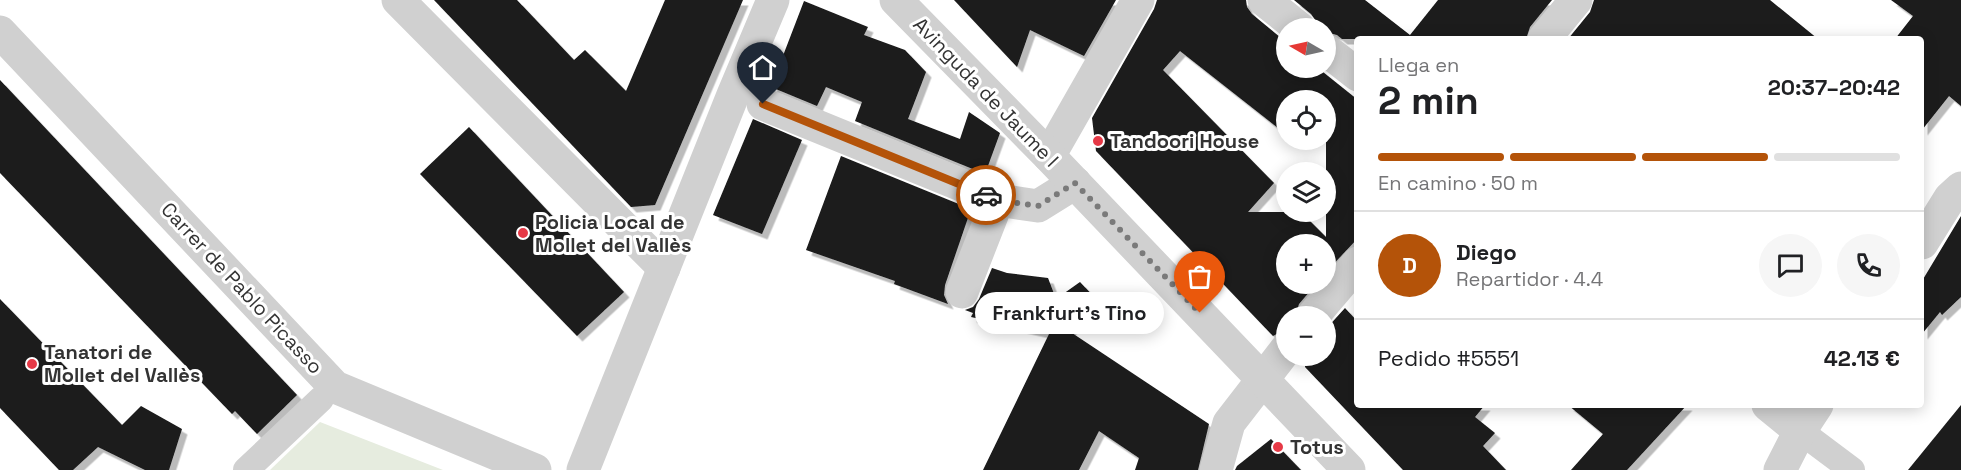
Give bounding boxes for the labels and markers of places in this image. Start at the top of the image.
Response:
pin [737,42,788,104]
place label: Tandoori House [1110,128,1259,154]
marker: Tandoori House [1091,134,1105,148]
place label: Policia Local de Mollet del Vallès [535,209,691,258]
marker: Policia Local de Mollet del Vallès [516,226,530,240]
pin [1174,251,1225,313]
callout: Frankfurt's Tino [975,292,1164,334]
place label: Tanatori de Mollet del Vallès [44,339,200,388]
marker: Tanatori de Mollet del Vallès [25,357,39,371]
place label: Totus [1290,434,1344,460]
marker: Totus [1271,440,1285,454]

